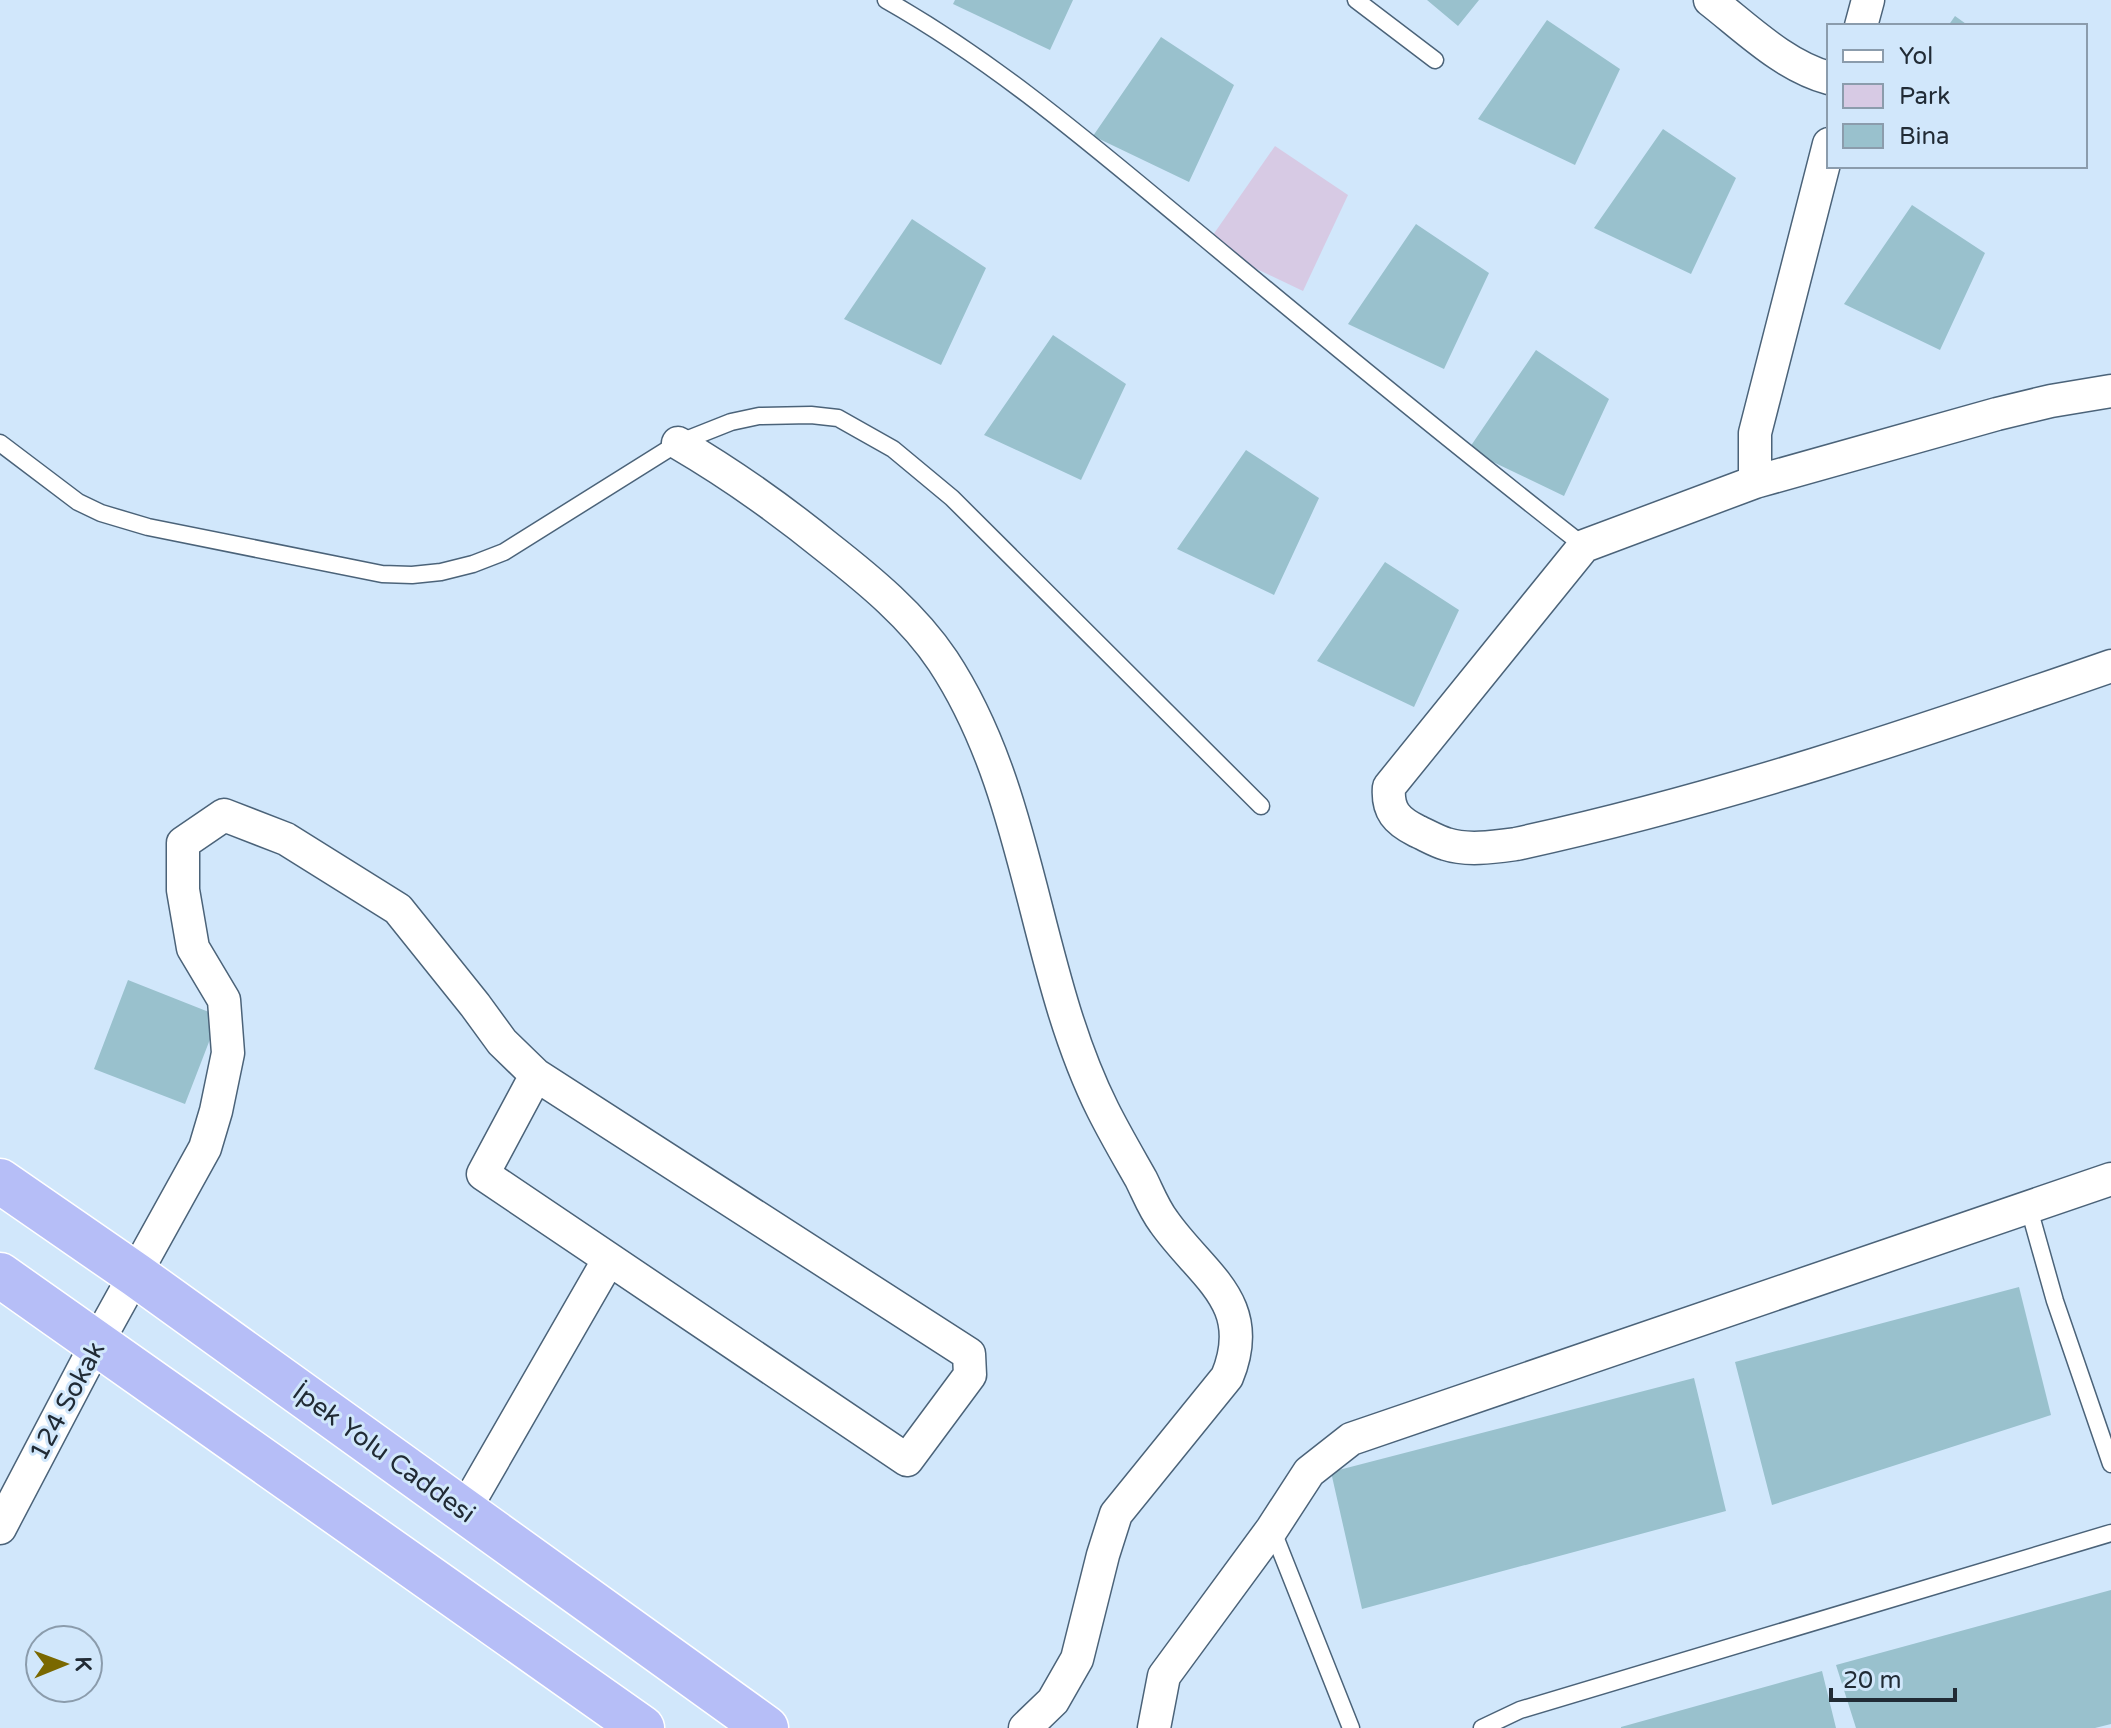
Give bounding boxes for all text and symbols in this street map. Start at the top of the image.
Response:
legend [1827,24,2087,168]
text: Yol [1899,42,1933,71]
text: Park [1899,82,1950,111]
text: Bina [1899,122,1950,151]
street label: 124 Sokak [23,1336,111,1466]
street label: İpek Yolu Caddesi [287,1376,481,1530]
north arrow [24,1624,104,1704]
scale bar [1831,1652,1955,1702]
text: K [70,1656,96,1672]
text: 20 m [1843,1666,1901,1695]

